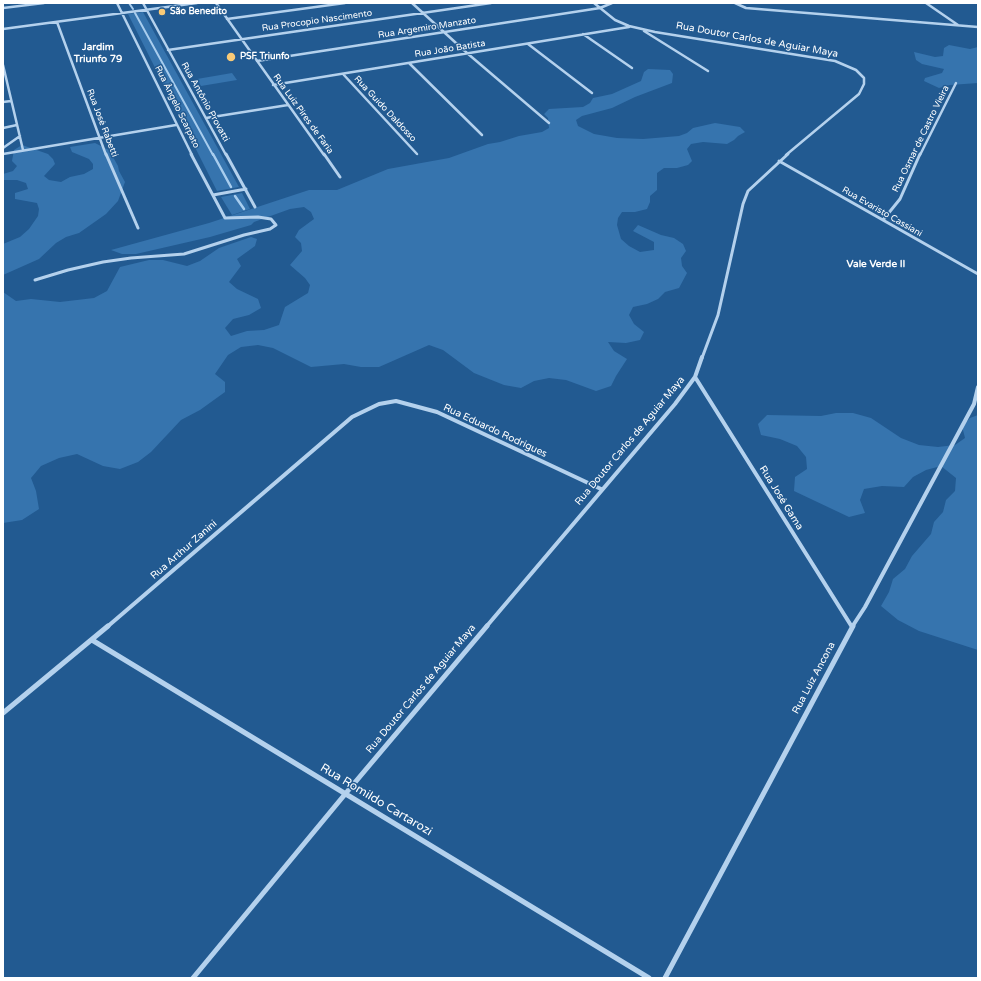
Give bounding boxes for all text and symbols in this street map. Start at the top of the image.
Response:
marker: São Benedito [157,7,167,17]
place label: São Benedito [170,7,227,17]
street label: Rua Procopio Nascimento [261,8,373,34]
street label: Rua Argemiro Manzato [377,15,477,41]
street label: Rua Doutor Carlos de Aguiar Maya [675,20,839,60]
street label: Rua João Batista [414,38,486,60]
district label: Jardim Triunfo 79 [74,41,122,64]
marker: PSF Triunfo [225,51,237,63]
place label: PSF Triunfo [240,52,290,62]
street label: Rua Antônio Provatti [179,60,231,144]
street label: Rua Ângelo Scarpato [152,64,202,150]
street label: Rua Luiz Pires de Faria [270,72,336,156]
street label: Rua Guido Daldosso [352,74,418,144]
street label: Rua Osmar de Castro Vieira [890,84,952,194]
street label: Rua José Rabetti [84,87,120,159]
street label: Rua Evaristo Cassiani [840,185,924,239]
district label: Vale Verde II [847,258,905,270]
street label: Rua Doutor Carlos de Aguiar Maya [573,374,687,508]
street label: Rua Eduardo Rodrigues [441,402,549,460]
street label: Rua José Gama [757,464,805,532]
street label: Rua Arthur Zanini [148,518,220,582]
street label: Rua Doutor Carlos de Aguiar Maya [364,622,478,756]
street label: Rua Luiz Ancona [790,640,838,716]
street label: Rua Romildo Cartarozi [317,761,435,839]

